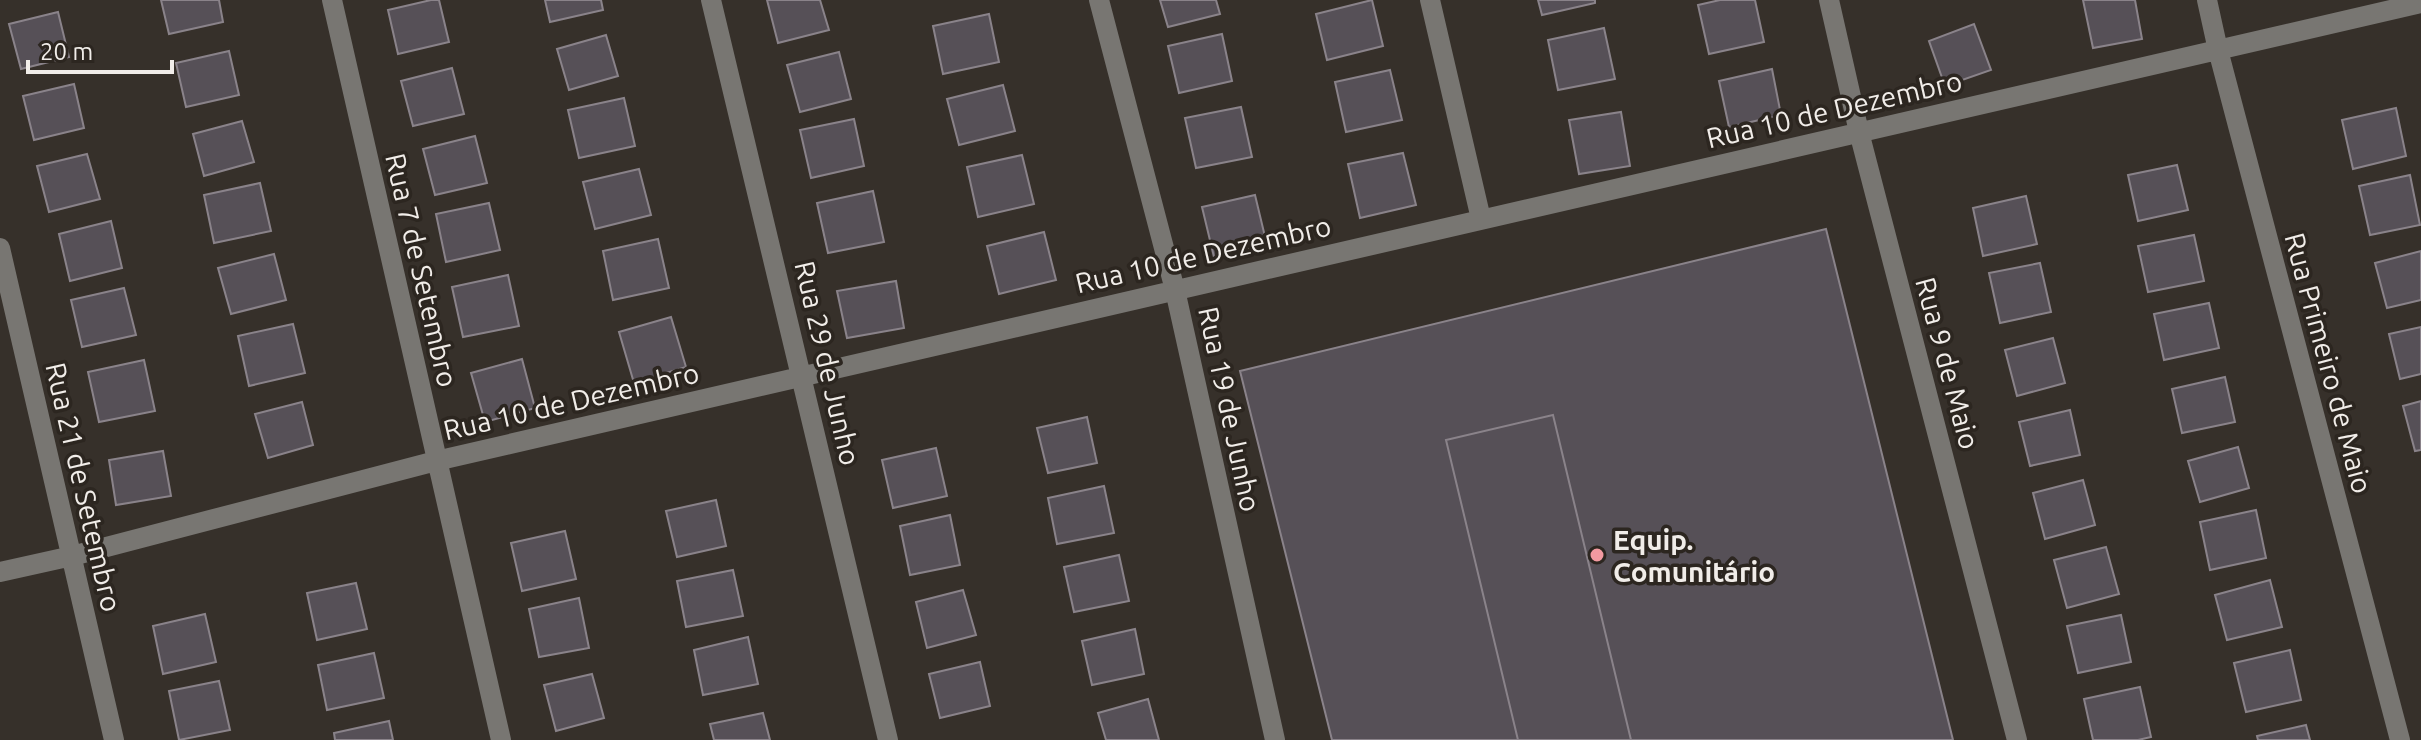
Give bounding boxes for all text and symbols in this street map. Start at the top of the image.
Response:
scale bar [28,24,172,74]
text: 20 m [40,38,93,65]
street label: Rua 10 de Dezembro [1703,65,1965,153]
street label: Rua 7 de Setembro [380,150,464,390]
street label: Rua 10 de Dezembro [1072,210,1334,298]
street label: Rua Primeiro de Maio [2279,229,2379,497]
street label: Rua 29 de Junho [789,258,867,468]
street label: Rua 9 de Maio [1910,274,1986,452]
street label: Rua 19 de Junho [1193,304,1267,514]
street label: Rua 10 de Dezembro [440,357,702,445]
street label: Rua 21 de Setembro [40,360,128,614]
place label: Equip. Comunitário [1613,524,1775,587]
marker: Equip. Comunitário [1588,546,1606,564]

